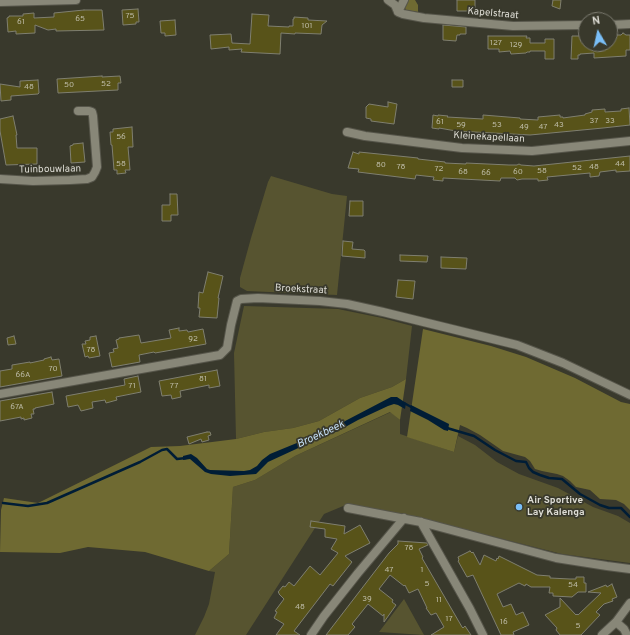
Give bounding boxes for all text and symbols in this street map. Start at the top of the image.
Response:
street label: Kapelstraat [467,6,519,22]
house number: 75 [125,11,135,21]
north arrow [578,12,618,52]
house number: 65 [75,14,85,24]
text: N [591,14,601,29]
house number: 61 [17,17,25,27]
house number: 101 [301,21,313,31]
house number: 127 [490,38,502,48]
house number: 129 [510,40,522,50]
house number: 52 [101,79,111,89]
house number: 50 [64,80,74,90]
house number: 48 [24,82,34,92]
house number: 37 [590,116,598,126]
house number: 33 [605,116,615,126]
house number: 61 [436,117,444,127]
house number: 59 [456,120,466,130]
house number: 53 [492,120,502,130]
house number: 43 [554,120,564,130]
house number: 49 [519,122,529,132]
house number: 47 [538,122,548,132]
street label: Kleinekapellaan [453,130,525,146]
house number: 56 [116,132,126,142]
house number: 58 [116,159,126,169]
house number: 44 [615,159,625,169]
house number: 80 [376,160,386,170]
house number: 78 [397,162,405,172]
house number: 48 [589,162,599,172]
street label: Tuinbouwlaan [19,163,81,177]
house number: 52 [572,163,582,173]
house number: 72 [435,164,443,174]
house number: 58 [537,166,547,176]
house number: 68 [458,167,468,177]
house number: 60 [513,167,523,177]
house number: 66 [481,168,491,178]
street label: Broekstraat [275,283,327,297]
house number: 92 [188,334,198,344]
house number: 78 [87,345,95,355]
house number: 70 [48,364,58,374]
house number: 66A [16,370,30,380]
house number: 81 [199,374,207,384]
house number: 71 [128,381,136,391]
house number: 77 [170,381,178,391]
house number: 67A [10,402,24,412]
water label: Broekbeek [295,418,347,452]
place label: Air Sportive Lay Kalenga [527,495,585,518]
marker: Air Sportive Lay Kalenga [514,502,524,512]
house number: 78 [405,543,413,553]
house number: 47 [384,565,394,575]
house number: 1 [421,565,423,575]
house number: 5 [425,579,429,589]
house number: 54 [568,580,578,590]
house number: 39 [362,594,372,604]
house number: 11 [436,595,442,605]
house number: 48 [295,602,305,612]
house number: 17 [445,614,453,624]
house number: 16 [500,617,508,627]
house number: 5 [576,621,580,631]

